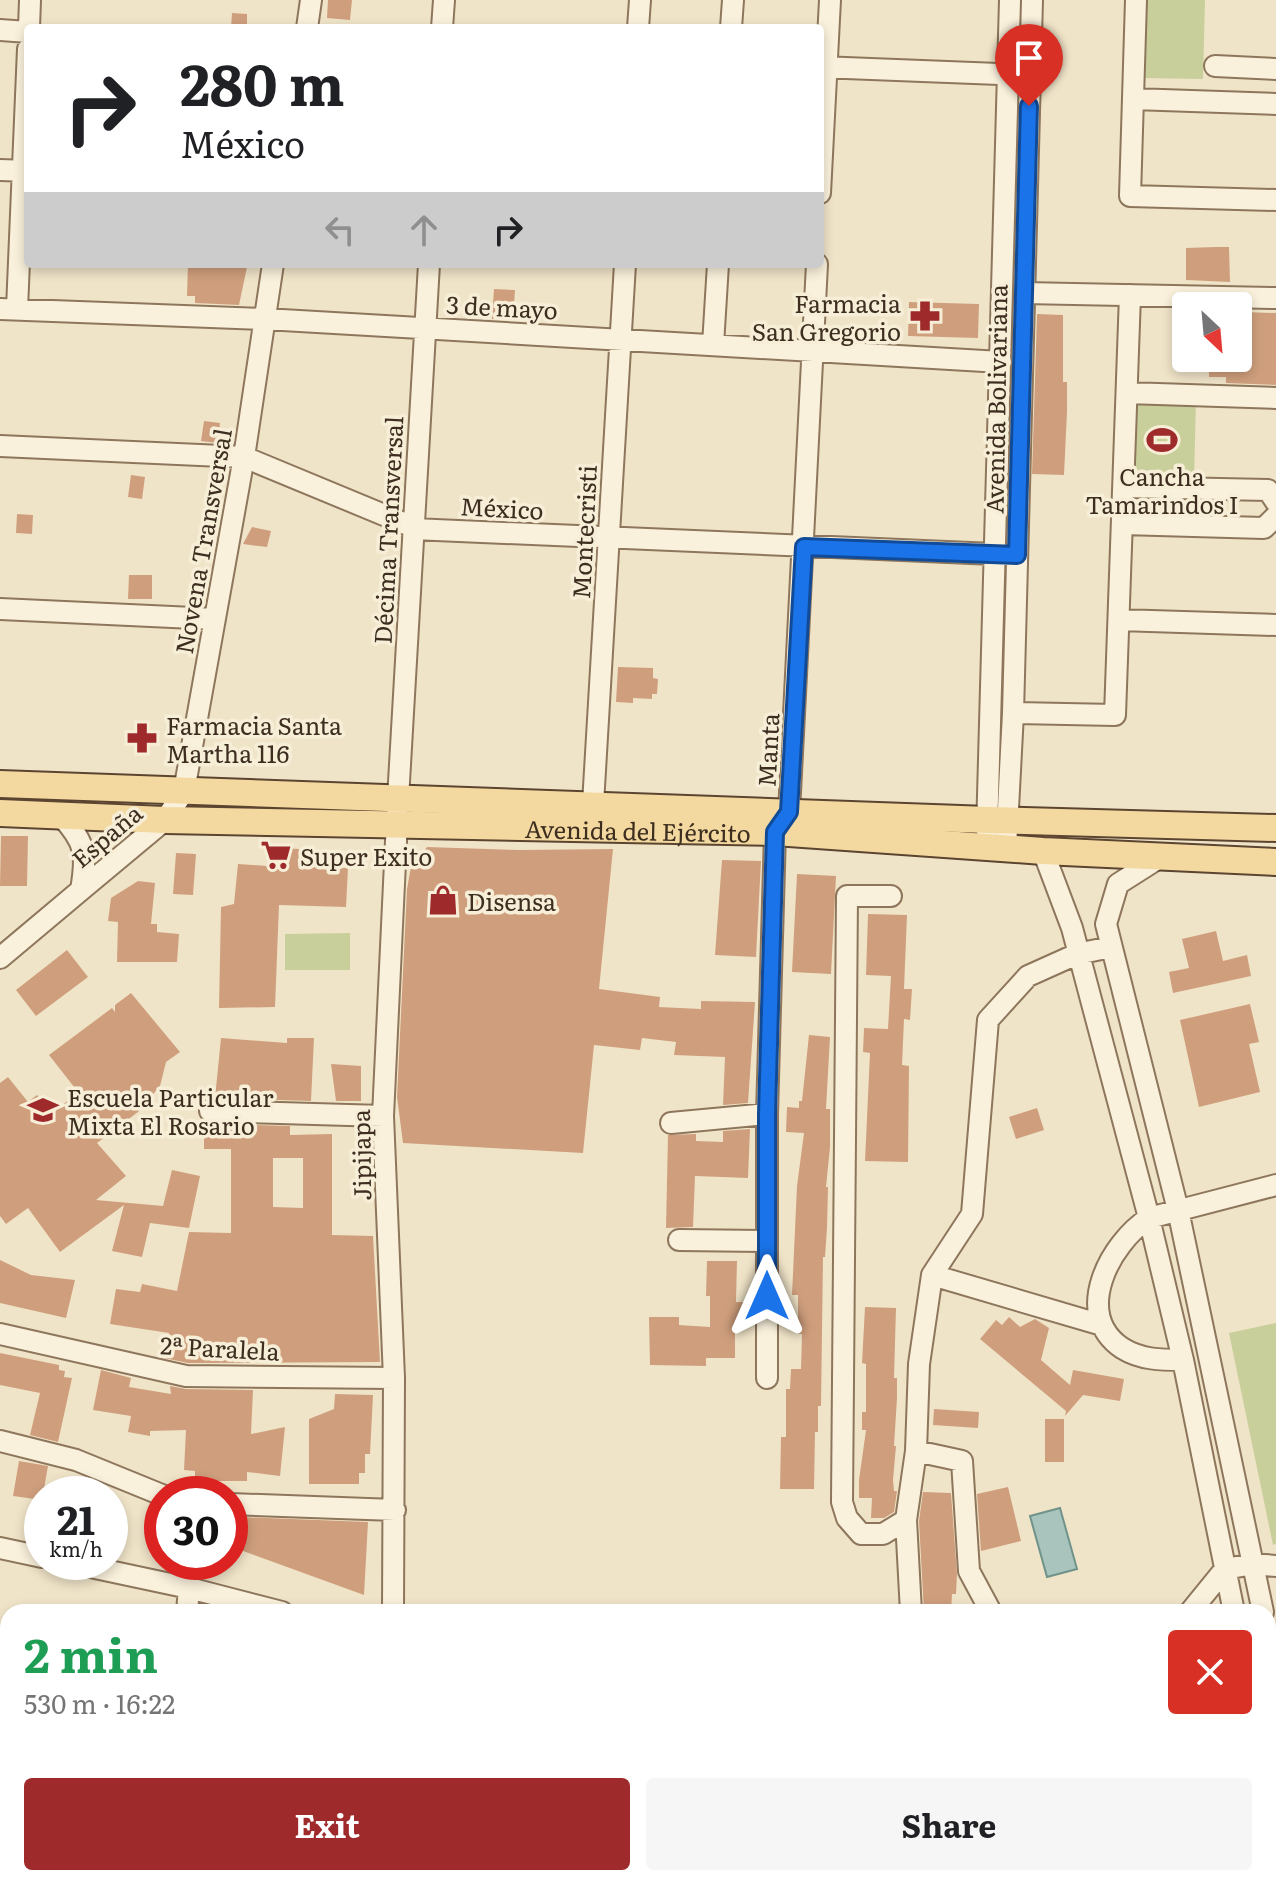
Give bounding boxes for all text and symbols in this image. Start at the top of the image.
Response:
pin [995,24,1063,106]
icon: arrive [1007,36,1051,80]
text: 280 m [180,40,345,123]
icon: right [48,56,152,160]
text: México [180,116,305,169]
icon: left [318,208,362,252]
icon: ahead [402,208,446,252]
icon: right [486,208,530,252]
street label: Avenida Bolivariana [975,284,1015,514]
place label: Farmacia San Gregorio [752,285,901,348]
street label: 3 de mayo [445,286,559,326]
north arrow [1172,292,1252,372]
map controls [1172,292,1252,372]
pharmacy icon: Farmacia San Gregorio [908,299,942,333]
street label: Décima Transversal [364,415,410,645]
sports icon: Cancha Tamarindos I [1145,423,1179,457]
street label: Novena Transversal [165,425,239,657]
place label: Cancha Tamarindos I [1085,458,1239,521]
street label: Montecristi [562,464,604,600]
street label: México [459,487,545,527]
place label: Farmacia Santa Martha 116 [166,707,342,770]
street label: Manta [748,712,786,788]
pharmacy icon: Farmacia Santa Martha 116 [125,721,159,755]
street label: España [63,795,149,875]
street label: Avenida del Ejército [524,810,751,849]
supermarket icon: Super Exito [259,838,293,872]
place label: Super Exito [300,838,432,873]
shop icon: Disensa [426,883,460,917]
place label: Disensa [467,883,556,918]
place label: Escuela Particular Mixta El Rosario [67,1079,274,1142]
school or university icon: Escuela Particular Mixta El Rosario [26,1093,60,1127]
street label: Jipijapa [342,1109,378,1201]
position arrow [725,1254,809,1338]
street label: 2ª Paralela [159,1326,281,1368]
speed limit sign: 30 [144,1476,248,1580]
text: 21 [57,1488,95,1547]
text: km/h [49,1533,103,1563]
text: 2 min [24,1617,158,1688]
button: close [1168,1630,1252,1714]
text: 530 m · 16:22 [24,1683,175,1722]
button: Exit [24,1778,630,1870]
button: Share [646,1778,1252,1870]

